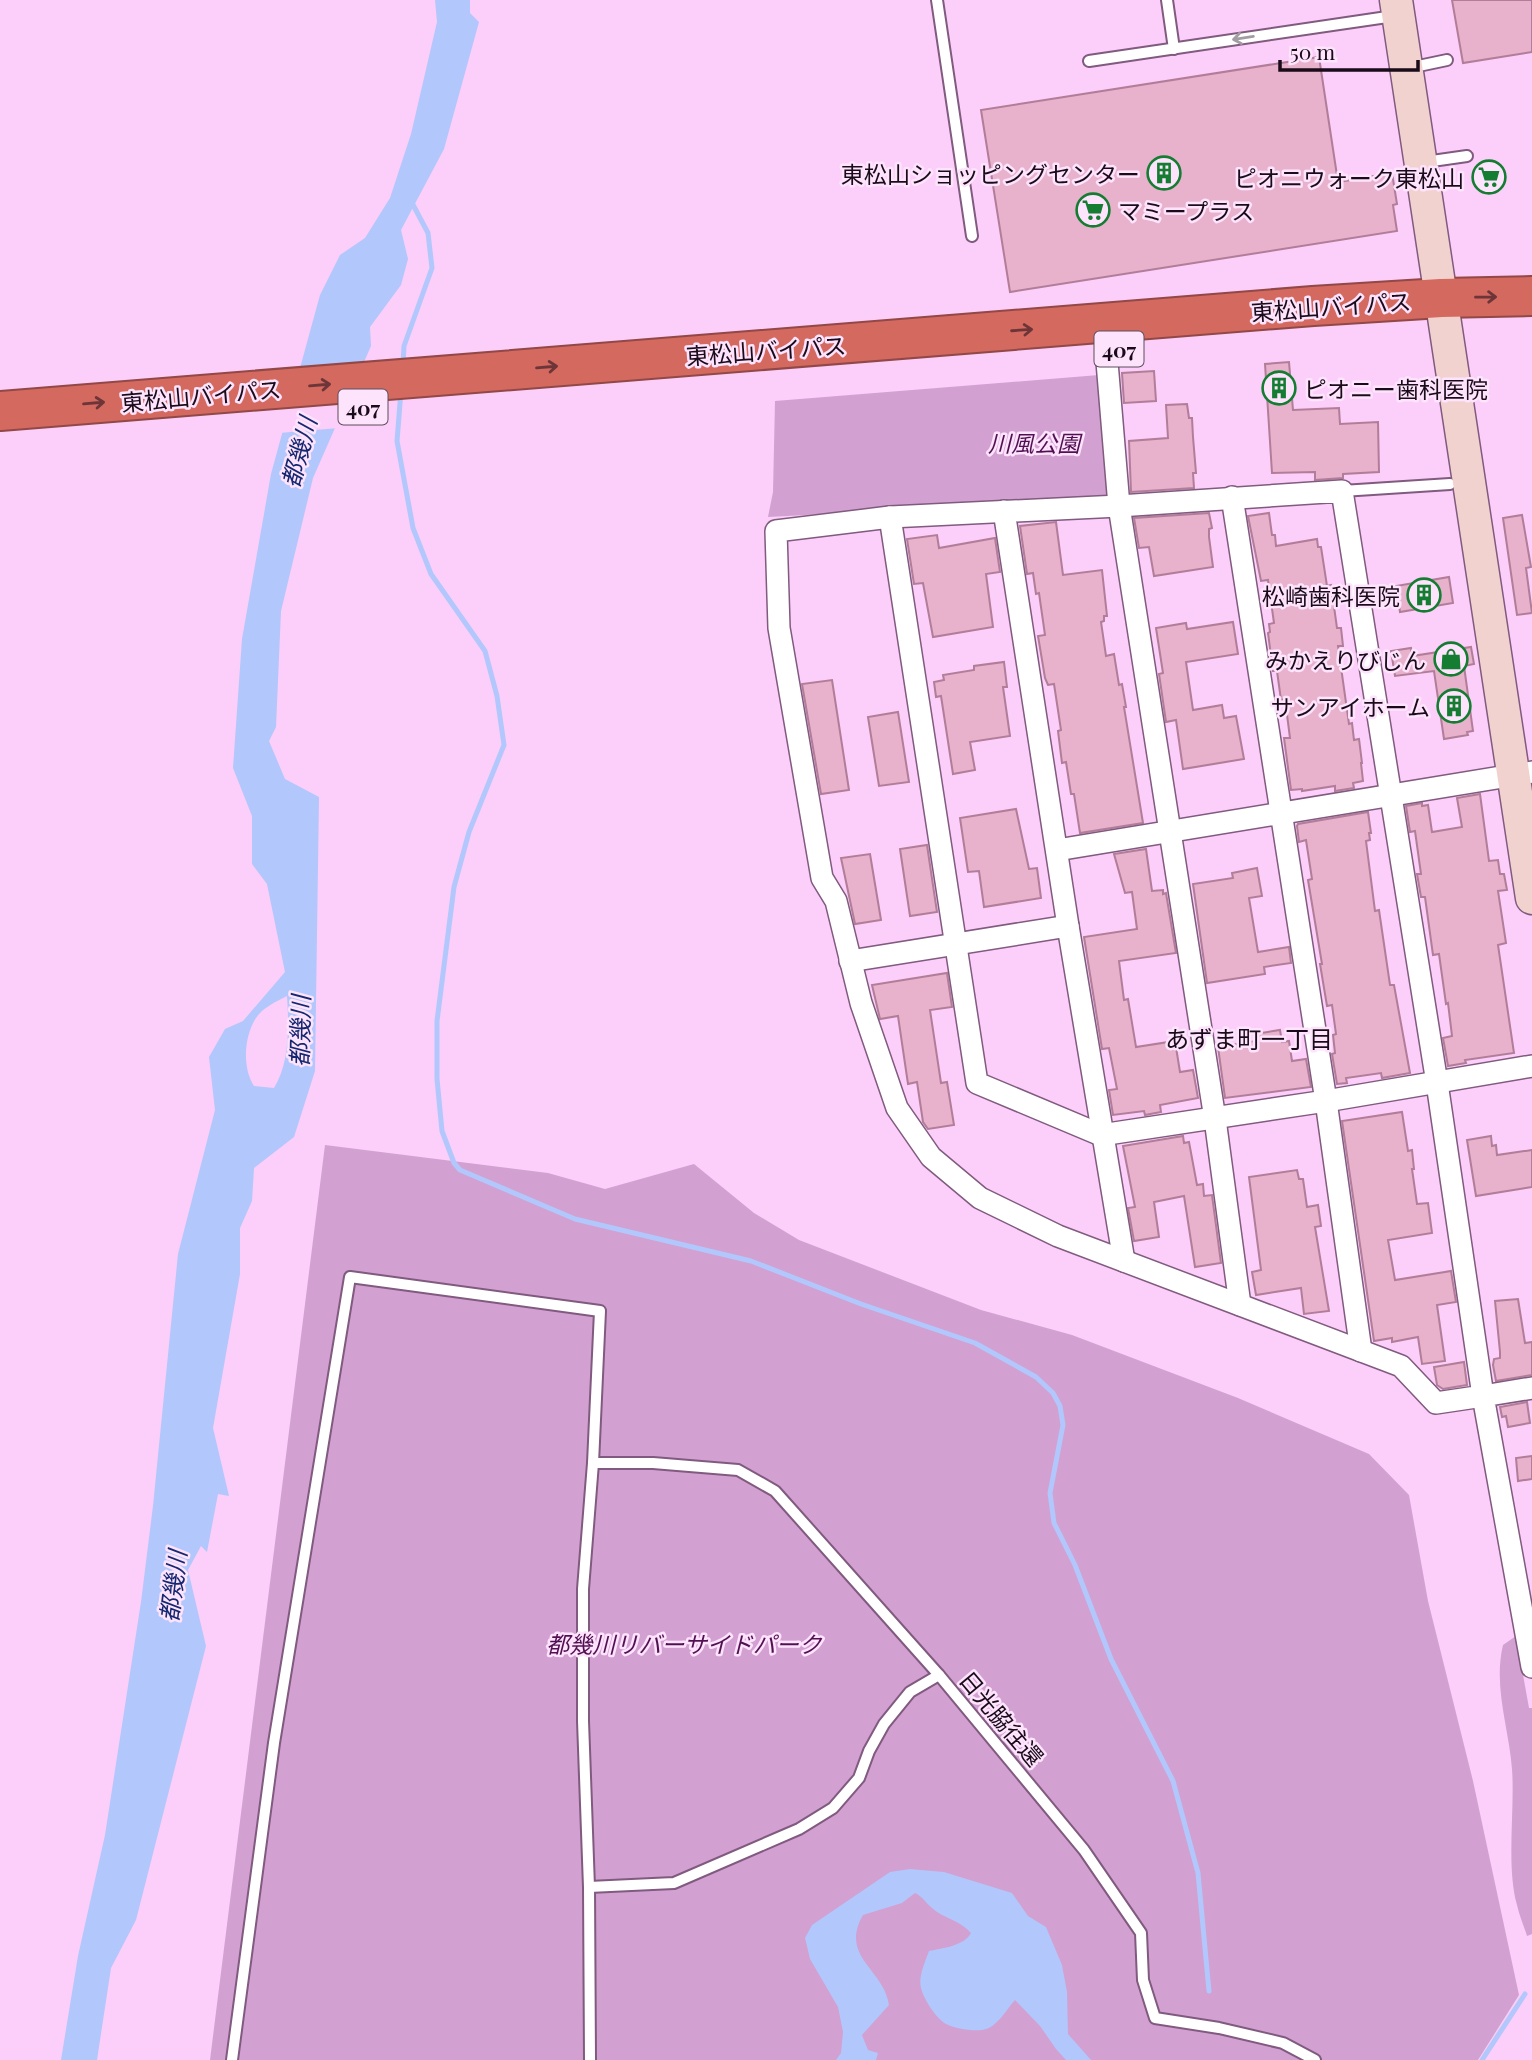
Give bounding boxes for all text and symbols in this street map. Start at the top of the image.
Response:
scale bar [1280,28,1418,72]
one-way arrow [1233,32,1255,45]
text: 50 m [1290,37,1336,65]
building icon: 東松山ショッピングセンター [1145,154,1183,192]
place label: 東松山ショッピングセンター [841,158,1140,189]
supermarket icon: ピオニウォーク東松山 [1470,158,1508,196]
place label: ピオニウォーク東松山 [1234,162,1464,193]
supermarket icon: マミープラス [1074,191,1112,229]
place label: マミープラス [1118,195,1254,226]
street label: 東松山バイパス [1250,285,1412,327]
one-way arrow [1475,290,1498,304]
one-way arrow [1010,324,1033,337]
street label: 東松山バイパス [685,329,847,371]
road number: 407 [1094,332,1144,366]
one-way arrow [535,360,558,373]
building icon: ピオニー歯科医院 [1260,369,1298,407]
street label: 東松山バイパス [120,373,282,417]
place label: ピオニー歯科医院 [1304,373,1488,404]
one-way arrow [309,378,331,391]
road number: 407 [338,390,388,424]
one-way arrow [82,396,104,409]
water label: 都幾川 [273,410,324,491]
park label: 川風公園 [988,427,1083,458]
building icon: 松崎歯科医院 [1405,576,1443,614]
place label: 松崎歯科医院 [1262,580,1400,611]
shop icon: みかえりびじん [1432,640,1470,678]
place label: みかえりびじん [1265,644,1426,675]
building icon: サンアイホーム [1435,687,1473,725]
place label: サンアイホーム [1271,691,1430,722]
water label: 都幾川 [282,992,316,1067]
district label: あずま町一丁目 [1165,1022,1333,1054]
water label: 都幾川 [152,1545,193,1624]
park label: 都幾川リバーサイドパーク [546,1628,823,1659]
street label: 日光脇往還 [953,1664,1051,1772]

